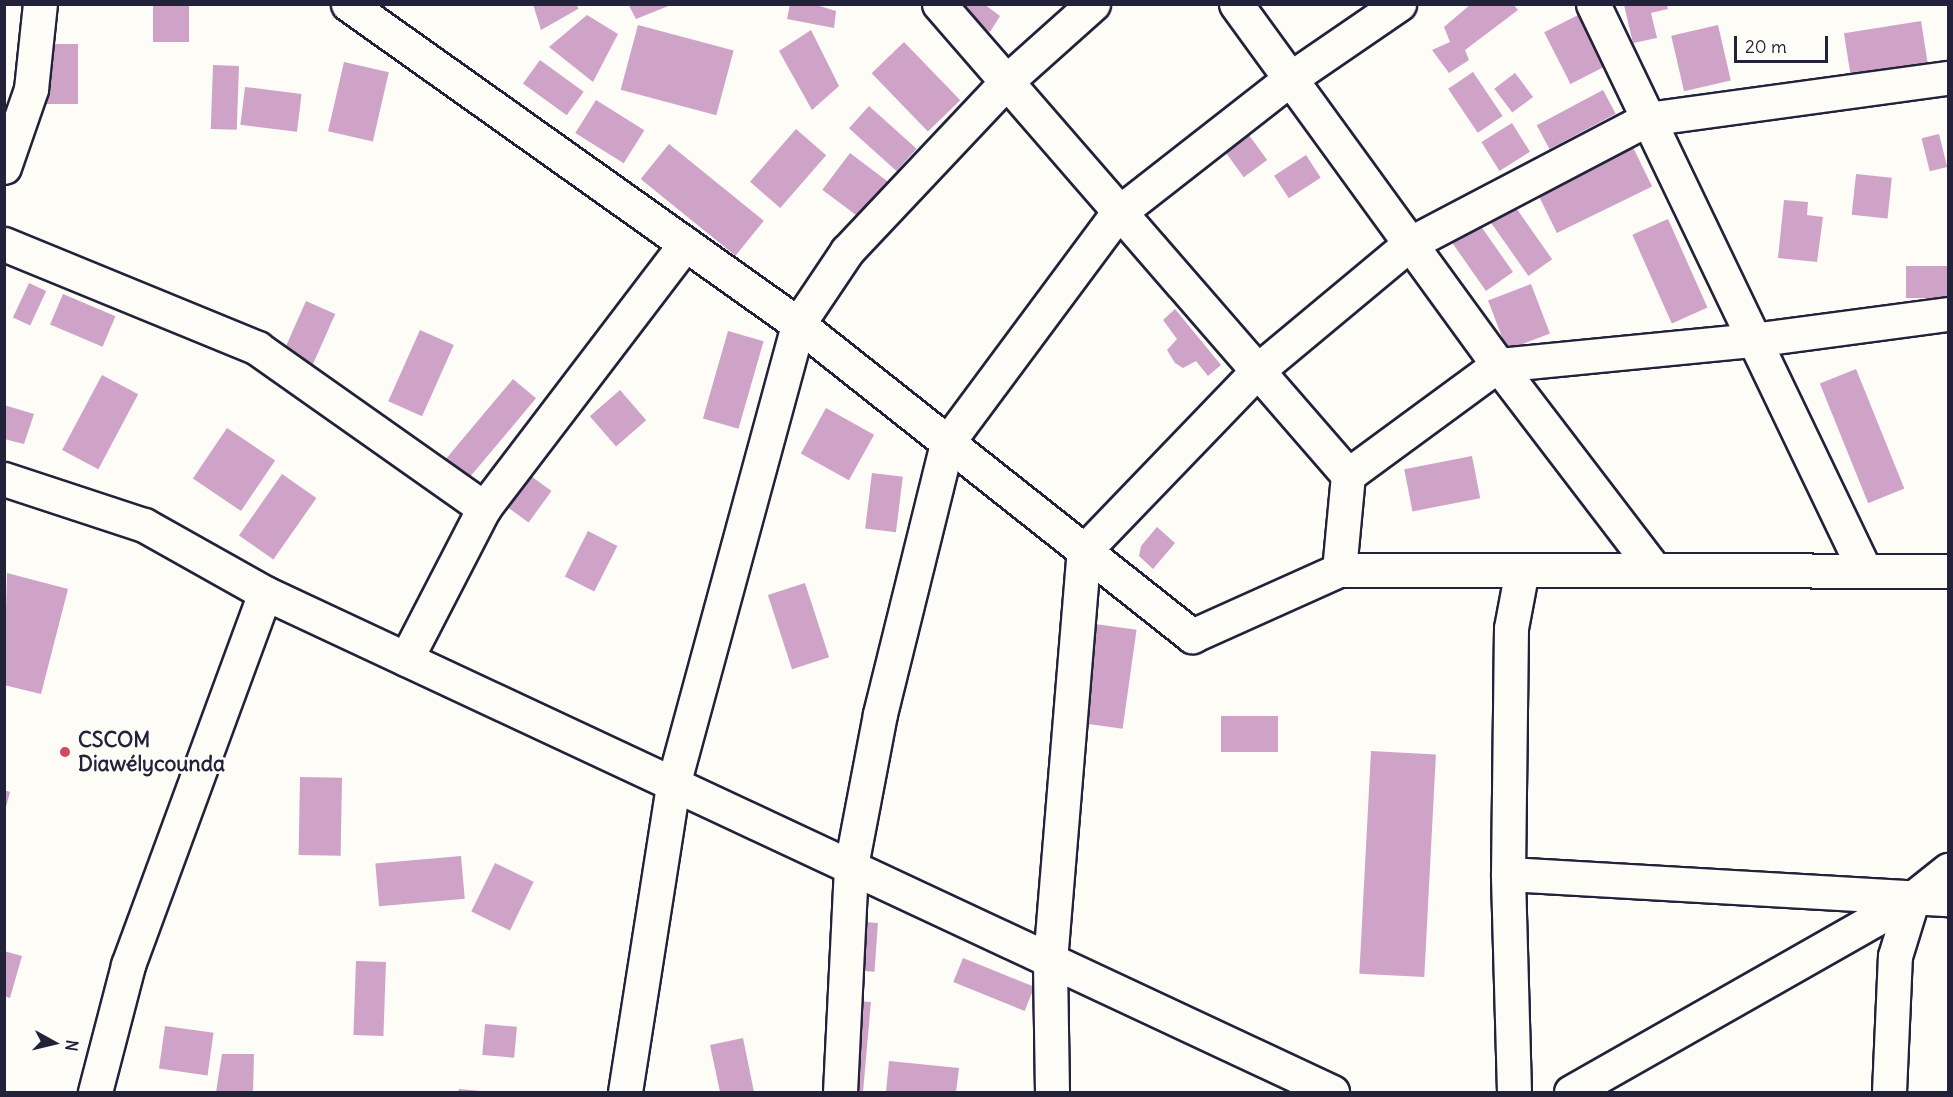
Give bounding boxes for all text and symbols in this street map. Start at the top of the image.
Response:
scale bar [1737,24,1832,62]
text: 20 m [1745,35,1787,58]
place label: CSCOM Diawélycounda [78,727,225,777]
marker: CSCOM Diawélycounda [56,743,74,761]
north arrow [24,1013,84,1073]
text: N [61,1039,82,1052]

